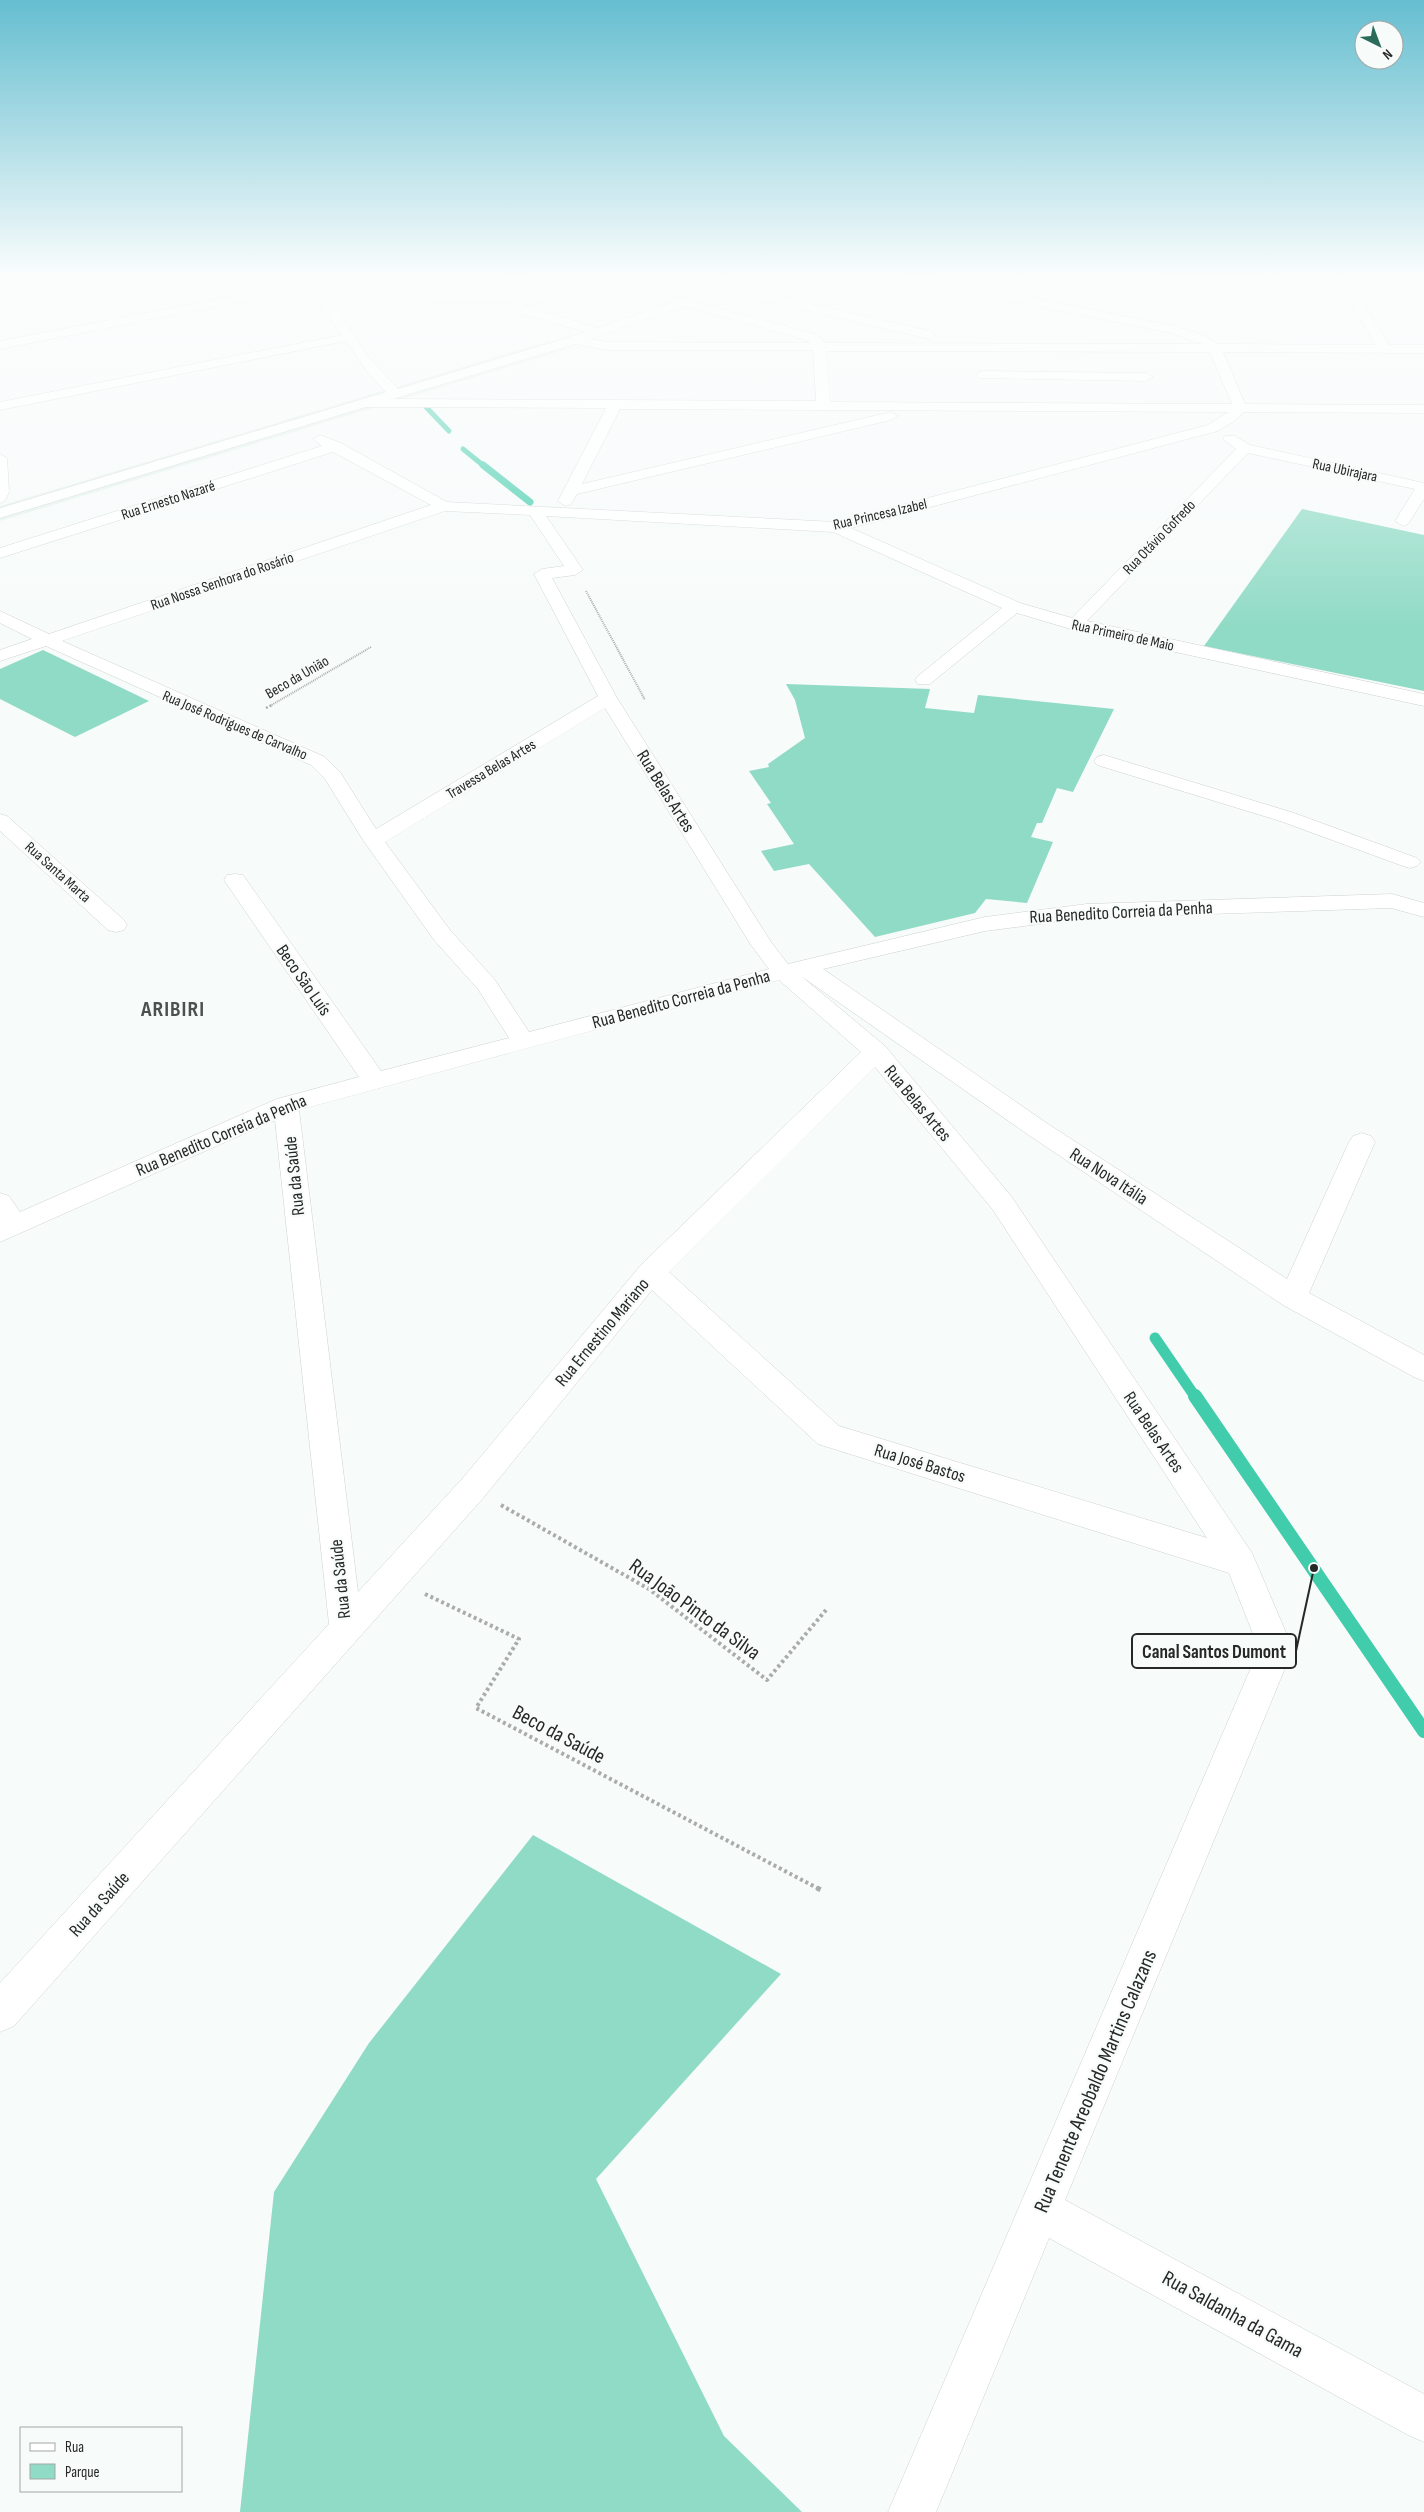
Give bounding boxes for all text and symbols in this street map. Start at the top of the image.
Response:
north arrow [1354,20,1404,70]
text: N [1379,45,1396,63]
street label: Rua Ubirajara [1311,454,1379,487]
street label: Rua Ernesto Nazaré [119,476,217,525]
street label: Rua Princesa Izabel [831,494,929,535]
street label: Rua Otávio Gofredo [1119,496,1200,579]
street label: Rua Nossa Senhora do Rosário [148,548,296,615]
street label: Rua Primeiro de Maio [1070,615,1176,656]
street label: Beco da União [262,652,332,703]
street label: Rua José Rodrigues de Carvalho [160,686,310,765]
street label: Travessa Belas Artes [443,735,540,804]
street label: Rua Belas Artes [632,746,699,836]
street label: Rua Santa Marta [21,838,95,907]
street label: Rua Benedito Correia da Penha [1029,897,1213,928]
street label: Beco São Luís [272,941,336,1020]
street label: Rua Benedito Correia da Penha [590,966,772,1033]
district label: ARIBIRI [140,996,205,1023]
street label: Rua Belas Artes [880,1061,956,1146]
street label: Rua Benedito Correia da Penha [133,1090,310,1181]
street label: Rua da Saúde [280,1135,309,1217]
street label: Rua Nova Itália [1066,1143,1152,1209]
street label: Rua Ernestino Mariano [551,1274,654,1391]
street label: Rua Belas Artes [1119,1388,1188,1477]
street label: Rua José Bastos [872,1440,968,1487]
street label: Rua da Saúde [326,1538,355,1620]
street label: Rua João Pinto da Silva [624,1553,765,1665]
callout: Canal Santos Dumont [1132,1634,1296,1668]
text: Canal Santos Dumont [1142,1641,1286,1664]
street label: Beco da Saúde [508,1700,609,1769]
street label: Rua da Saúde [65,1868,134,1941]
street label: Rua Tenente Areobaldo Martins Calazans [1029,1946,1162,2216]
street label: Rua Saldanha da Gama [1158,2265,1308,2364]
legend [20,2427,182,2492]
text: Rua [65,2438,84,2457]
text: Parque [65,2463,100,2482]

